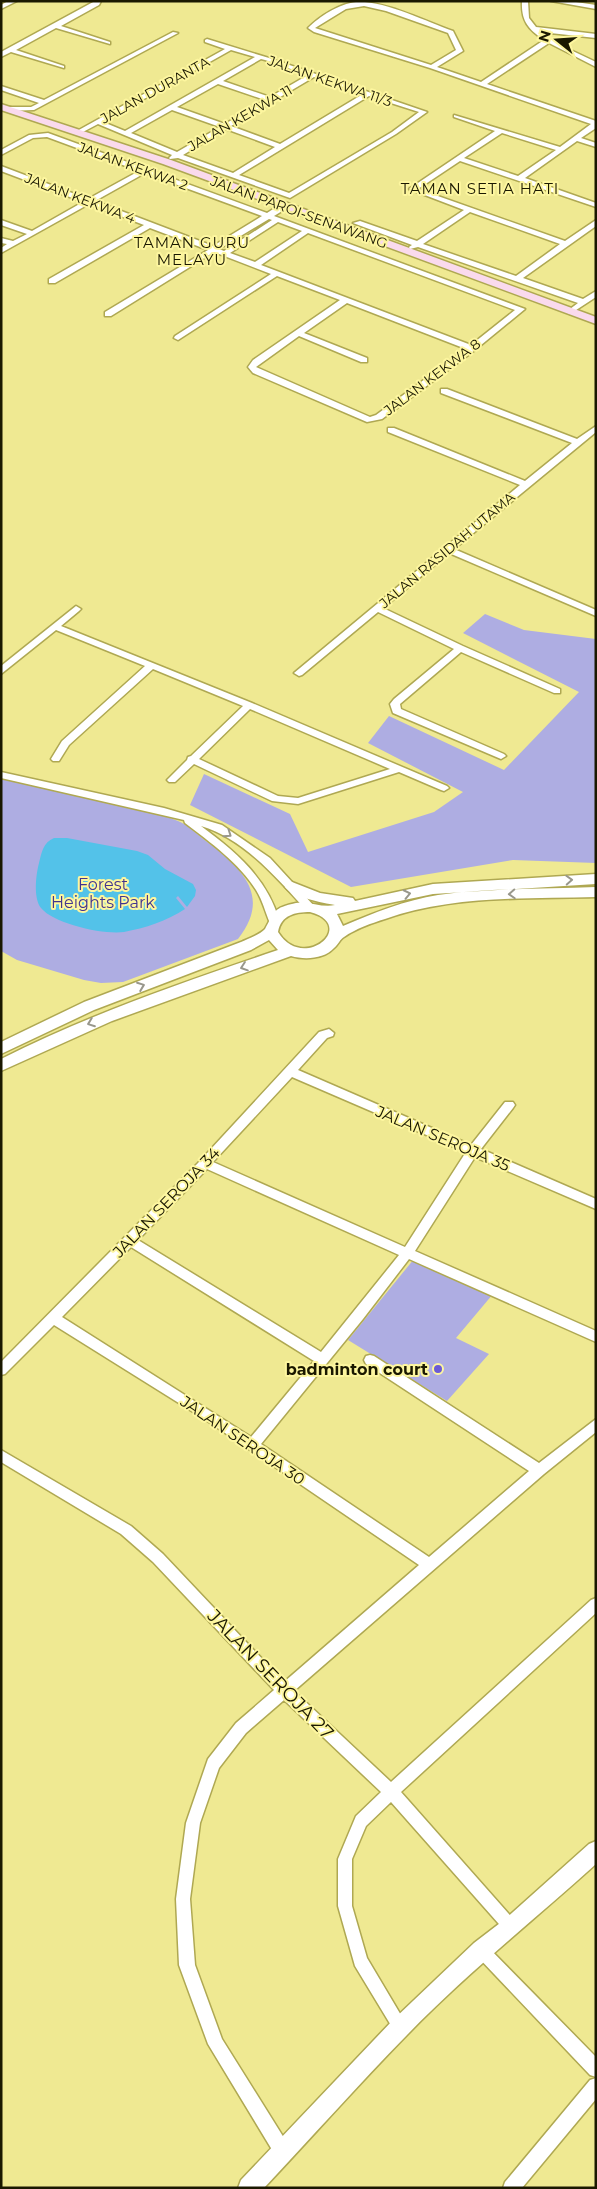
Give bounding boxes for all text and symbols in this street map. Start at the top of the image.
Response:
north arrow [532,15,582,65]
text: N [534,28,555,44]
street label: JALAN KEKWA 11/3 [265,51,395,111]
street label: JALAN DURANTA [96,52,214,128]
street label: JALAN KEKWA 11 [184,81,295,156]
street label: JALAN KEKWA 2 [75,137,190,194]
street label: JALAN KEKWA 4 [21,168,138,228]
street label: JALAN PAROI-SENAWANG [207,171,390,252]
district label: TAMAN SETIA HATI [401,179,559,198]
district label: TAMAN GURU MELAYU [134,233,250,269]
street label: JALAN KEKWA 8 [379,335,484,420]
street label: JALAN RASIDAH UTAMA [375,487,519,613]
one-way arrow [223,828,232,837]
park label: Forest Heights Park [51,875,155,912]
one-way arrow [565,875,573,886]
one-way arrow [403,889,412,900]
one-way arrow [508,889,516,900]
one-way arrow [240,961,248,971]
one-way arrow [137,982,145,992]
one-way arrow [87,1017,96,1027]
street label: JALAN SEROJA 35 [372,1101,513,1175]
street label: JALAN SEROJA 34 [108,1143,224,1262]
place label: badminton court [286,1360,428,1379]
marker: badminton court [432,1363,444,1375]
street label: JALAN SEROJA 30 [176,1391,308,1489]
street label: JALAN SEROJA 27 [202,1604,339,1744]

